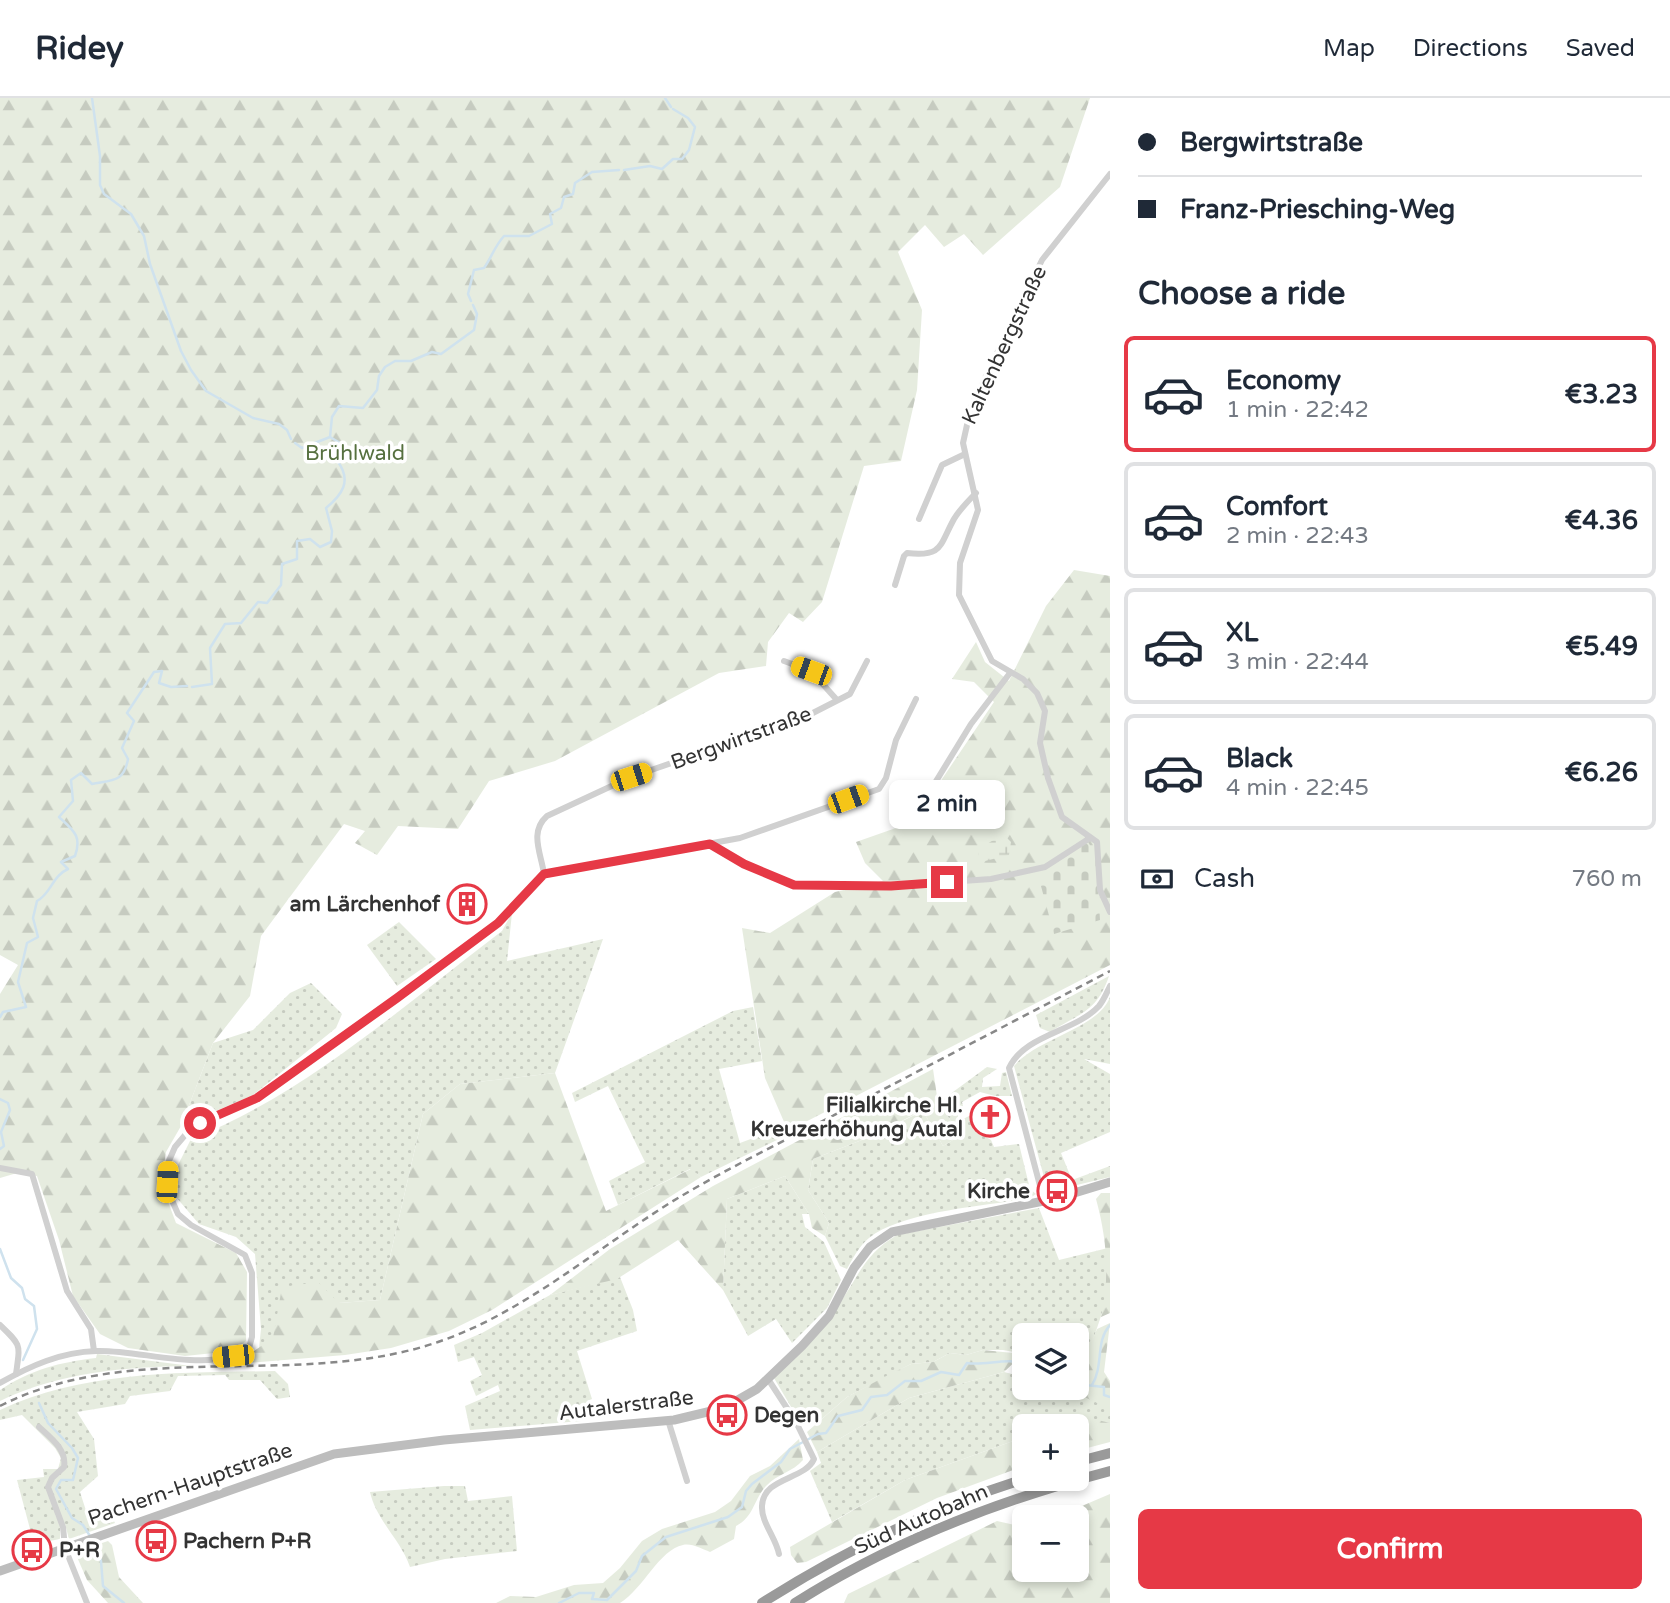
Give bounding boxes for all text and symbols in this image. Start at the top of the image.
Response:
text: Ridey [35,29,124,68]
text: Map [1323,34,1375,63]
text: Directions [1413,34,1528,63]
text: Saved [1566,34,1635,63]
text: Bergwirtstraße [1180,127,1363,158]
text: Franz-Priesching-Weg [1180,194,1455,225]
street label: Kaltenbergstraße [957,262,1052,429]
text: Choose a ride [1138,275,1345,313]
icon: car [1142,363,1205,426]
text: Economy [1226,365,1341,396]
text: €3.23 [1565,379,1638,410]
text: 1 min · 22:42 [1226,396,1369,424]
park label: Brühlwald [305,441,405,466]
icon: car [1142,489,1205,552]
text: Comfort [1226,491,1328,522]
text: €4.36 [1565,505,1638,536]
text: 2 min · 22:43 [1226,522,1369,550]
icon: car [1142,615,1205,678]
text: XL [1226,617,1258,648]
text: €5.49 [1565,631,1638,662]
text: 3 min · 22:44 [1226,648,1369,676]
car [788,654,835,688]
street label: Bergwirtstraße [667,701,815,775]
icon: car [1142,741,1205,804]
text: Black [1226,743,1293,774]
text: €6.26 [1565,757,1638,788]
car [608,761,655,793]
text: 4 min · 22:45 [1226,774,1369,802]
callout: 2 min [889,780,1005,830]
car [825,782,872,816]
text: 2 min [916,790,978,818]
icon: cash [1138,860,1176,898]
text: Cash [1194,863,1255,894]
text: 760 m [1572,865,1642,893]
route end [931,866,963,898]
building icon: am Lärchenhof [446,883,488,925]
place label: am Lärchenhof [290,892,441,917]
place label: Filialkirche Hl. Kreuzerhöhung Autal [750,1093,963,1142]
church icon: Filialkirche Hl. Kreuzerhöhung Autal [969,1096,1011,1138]
route start [184,1107,216,1139]
car [156,1160,179,1204]
bus stop icon: Kirche [1036,1170,1078,1212]
place label: Kirche [967,1179,1030,1204]
map controls [1012,1323,1089,1582]
button: layers [1012,1323,1089,1400]
car [212,1343,255,1369]
street label: Autalerstraße [557,1385,695,1426]
bus stop icon: Degen [706,1394,748,1436]
place label: Degen [754,1403,819,1428]
button: + [1012,1414,1089,1491]
street label: Pachern-Hauptstraße [85,1438,296,1531]
street label: Süd Autobahn [850,1479,992,1560]
button: − [1012,1505,1089,1582]
button: Confirm [1138,1509,1642,1589]
bus stop icon: Pachern P+R [135,1520,177,1562]
bus stop icon: P+R [11,1529,53,1571]
place label: Pachern P+R [183,1529,311,1554]
place label: P+R [59,1538,100,1563]

